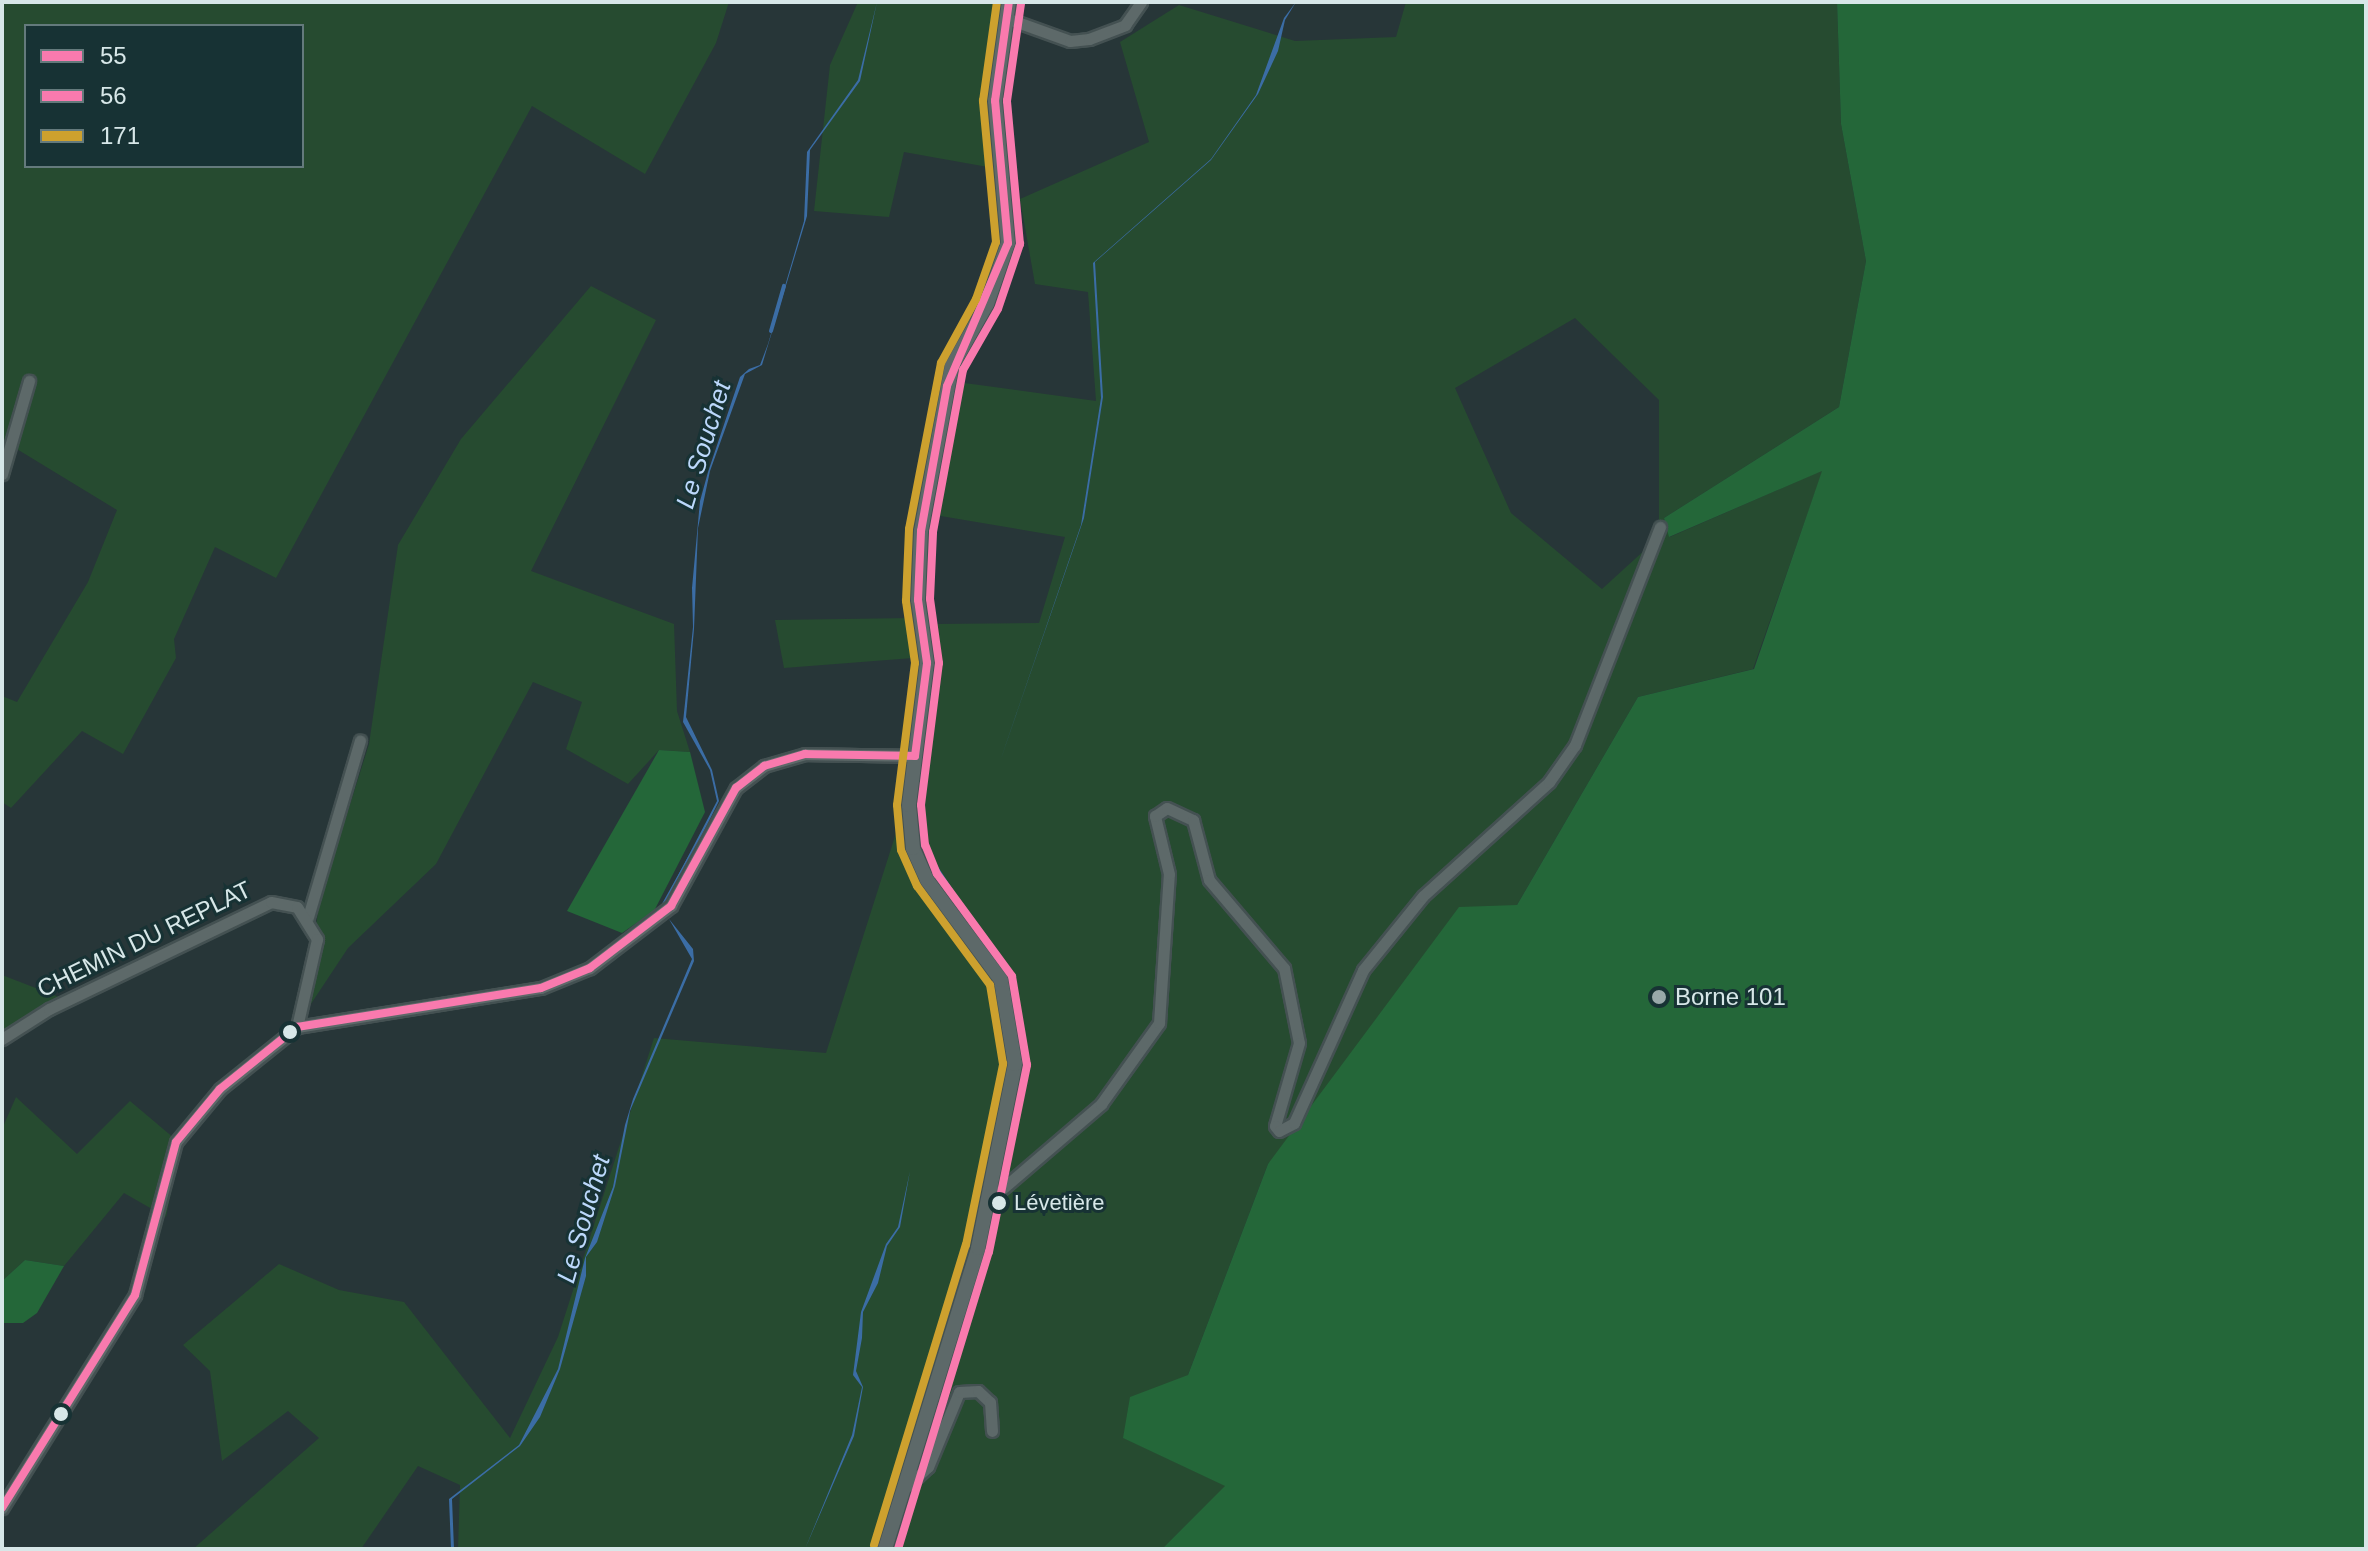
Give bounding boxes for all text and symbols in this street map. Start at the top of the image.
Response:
legend [24,24,304,168]
text: 55 [100,42,127,69]
text: 56 [100,82,127,109]
text: 171 [100,122,140,149]
water label: Le Souchet [670,378,738,512]
street label: CHEMIN DU REPLAT [32,875,256,1003]
place label: Borne 101 [1675,983,1786,1011]
marker: Borne 101 [1650,988,1668,1006]
unlabelled marker [282,1024,298,1040]
water label: Le Souchet [551,1151,617,1287]
place label: Lévetière [1014,1190,1105,1216]
marker: Lévetière [991,1195,1007,1211]
unlabelled marker [53,1406,69,1422]

